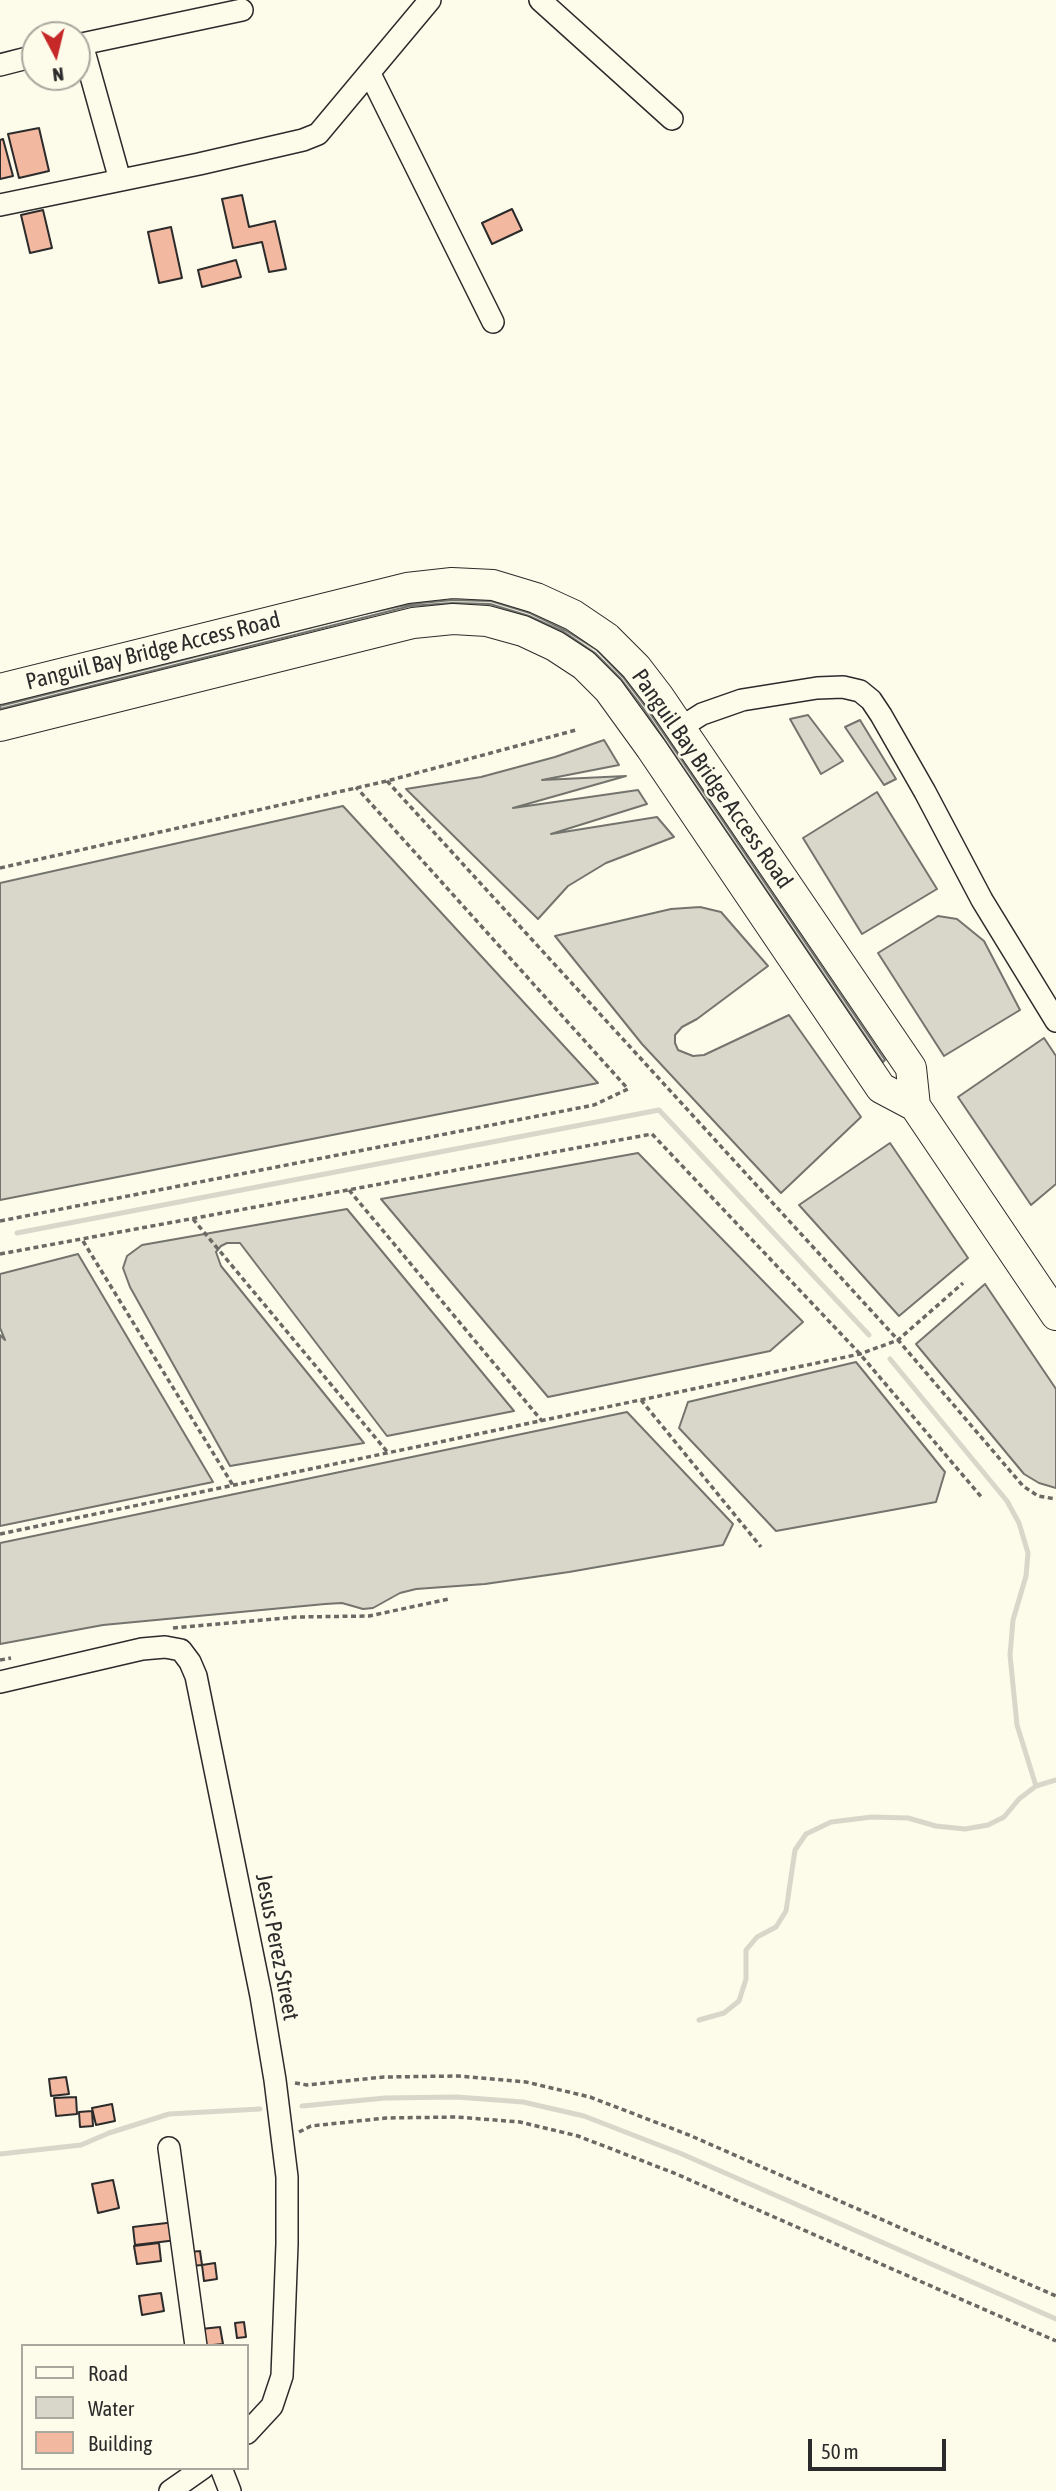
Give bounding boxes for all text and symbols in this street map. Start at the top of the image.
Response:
north arrow [21,21,91,91]
text: N [51,63,65,86]
street label: Panguil Bay Bridge Access Road [23,606,283,696]
street label: Panguil Bay Bridge Access Road [626,664,798,894]
street label: Jesus Perez Street [249,1871,305,2023]
legend [21,2344,248,2470]
text: Road [88,2361,128,2385]
text: Water [88,2396,134,2420]
scale bar [811,2424,949,2468]
text: Building [88,2431,152,2455]
text: 50 m [821,2439,859,2463]

